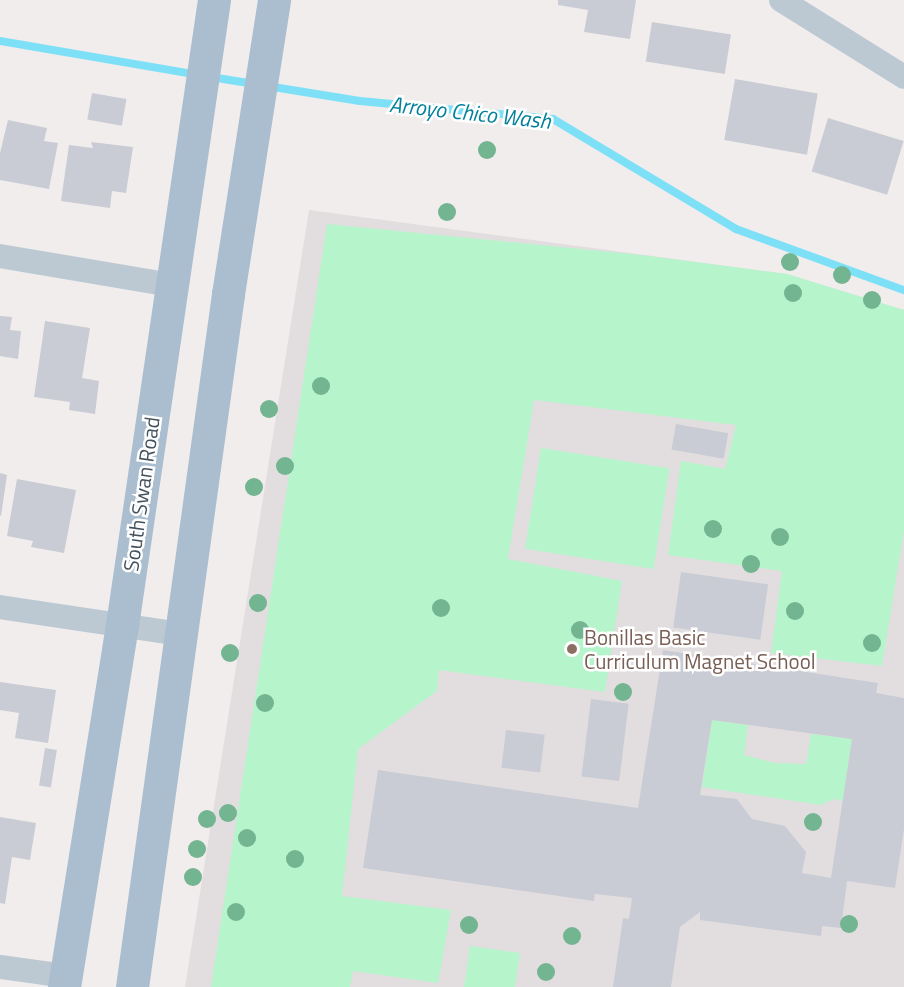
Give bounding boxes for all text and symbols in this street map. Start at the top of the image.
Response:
water label: Arroyo Chico Wash [388,91,552,135]
street label: South Swan Road [118,415,164,573]
place label: Bonillas Basic Curriculum Magnet School [584,624,816,674]
marker: Bonillas Basic Curriculum Magnet School [565,642,579,656]

